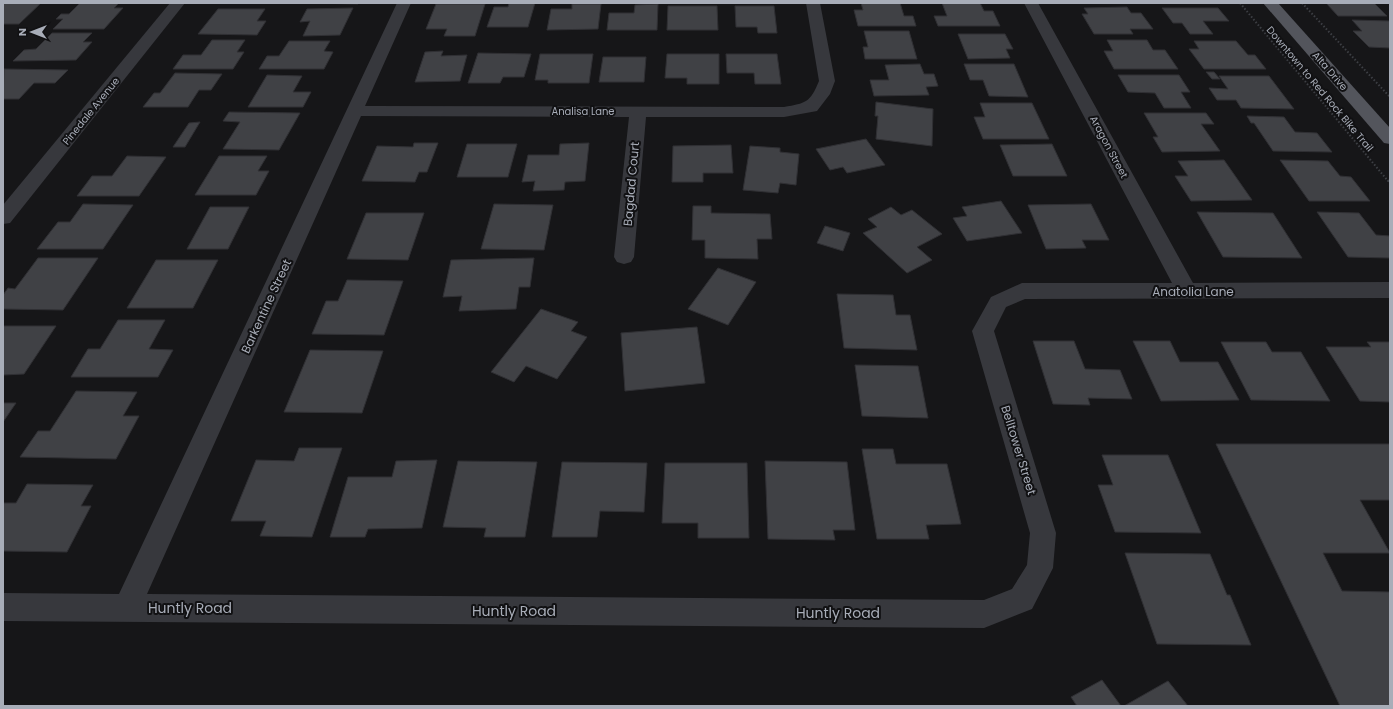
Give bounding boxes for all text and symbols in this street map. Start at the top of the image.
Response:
north arrow [12,12,52,52]
street label: Downtown to Red Rock Bike Trail [1263,23,1377,155]
text: N [14,28,30,36]
street label: Alta Drive [1309,48,1351,94]
street label: Pinedale Avenue [59,74,123,148]
street label: Analisa Lane [551,104,615,119]
street label: Aragon Street [1086,113,1132,181]
street label: Bagdad Court [619,141,643,227]
street label: Barkentine Street [237,256,295,356]
street label: Anatolia Lane [1152,283,1234,300]
street label: Belltower Street [997,403,1041,497]
street label: Huntly Road [148,598,232,618]
street label: Huntly Road [472,601,556,621]
street label: Huntly Road [796,603,880,623]

